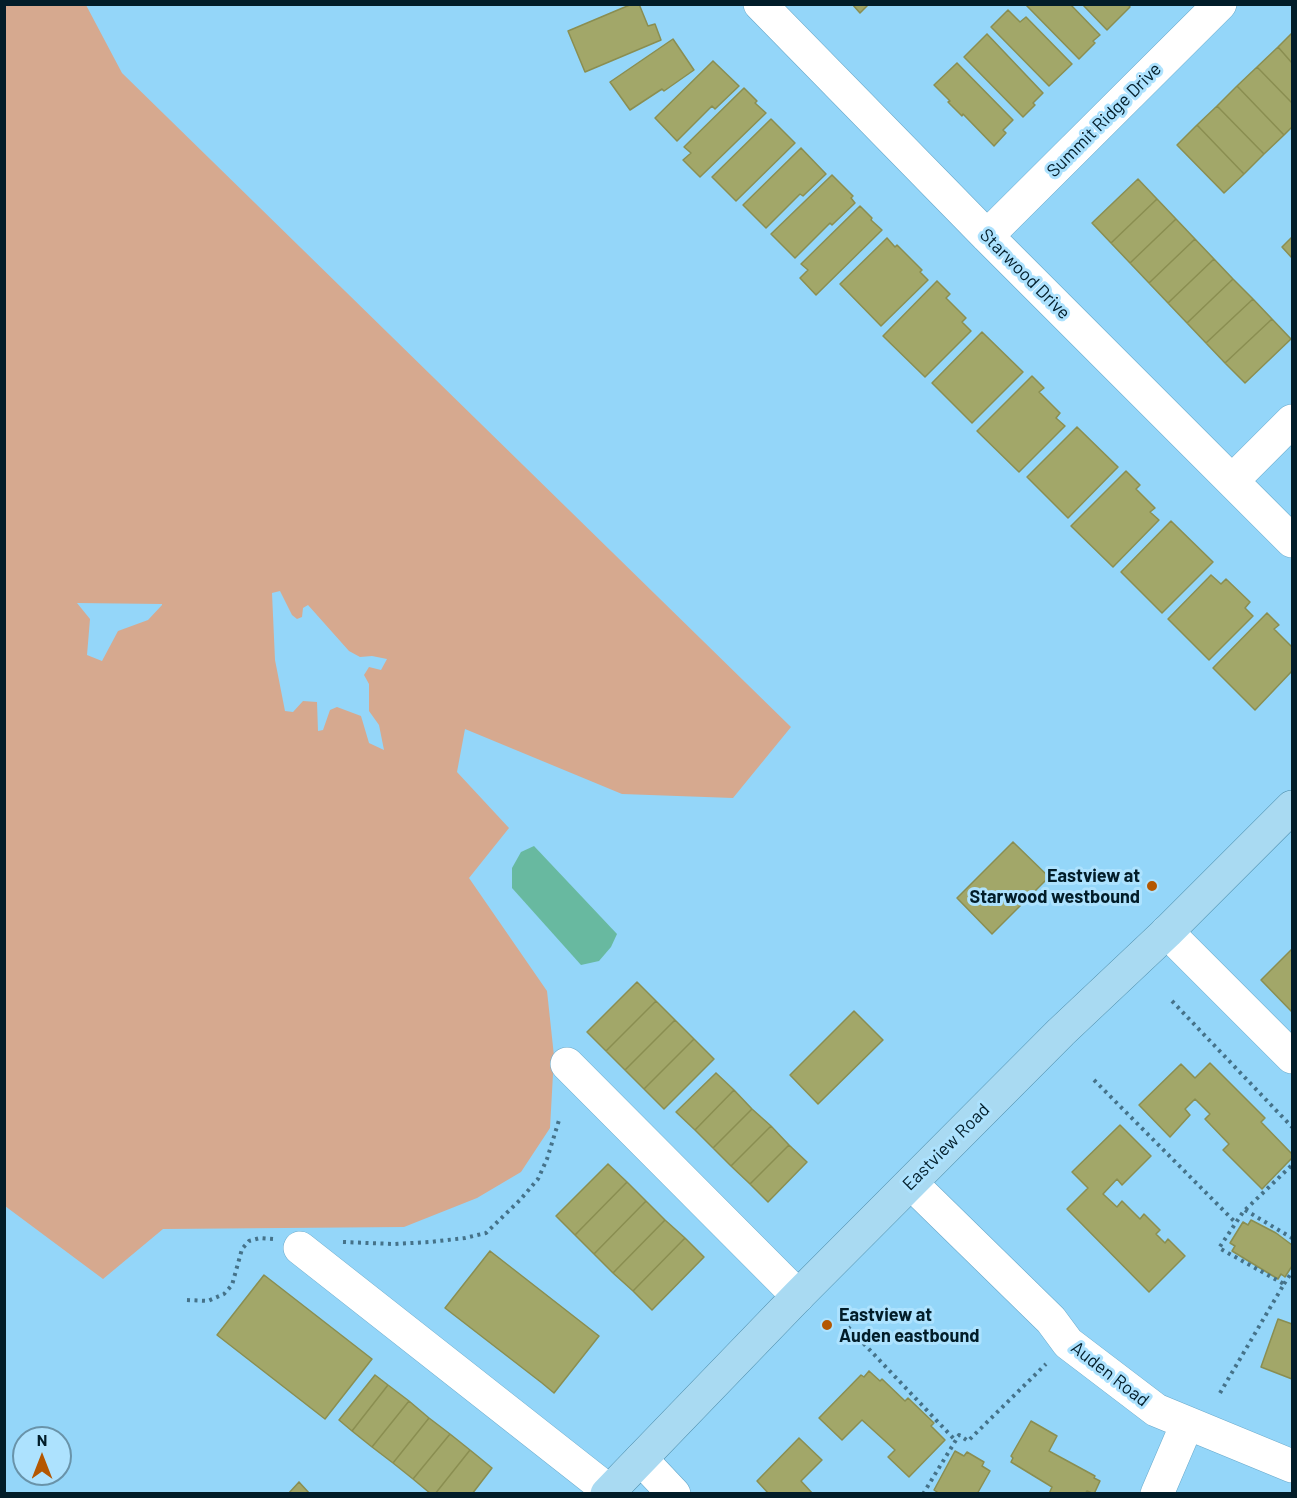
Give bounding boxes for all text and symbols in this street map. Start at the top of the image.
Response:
street label: Summit Ridge Drive [1042,58,1166,182]
street label: Starwood Drive [975,224,1075,324]
place label: Eastview at Starwood westbound [970,865,1140,908]
marker: Eastview at Starwood westbound [1145,879,1159,893]
street label: Eastview Road [898,1099,994,1195]
place label: Eastview at Auden eastbound [839,1304,979,1346]
marker: Eastview at Auden eastbound [820,1318,834,1332]
street label: Auden Road [1067,1337,1153,1411]
north arrow [12,1426,72,1486]
text: N [37,1430,47,1449]

